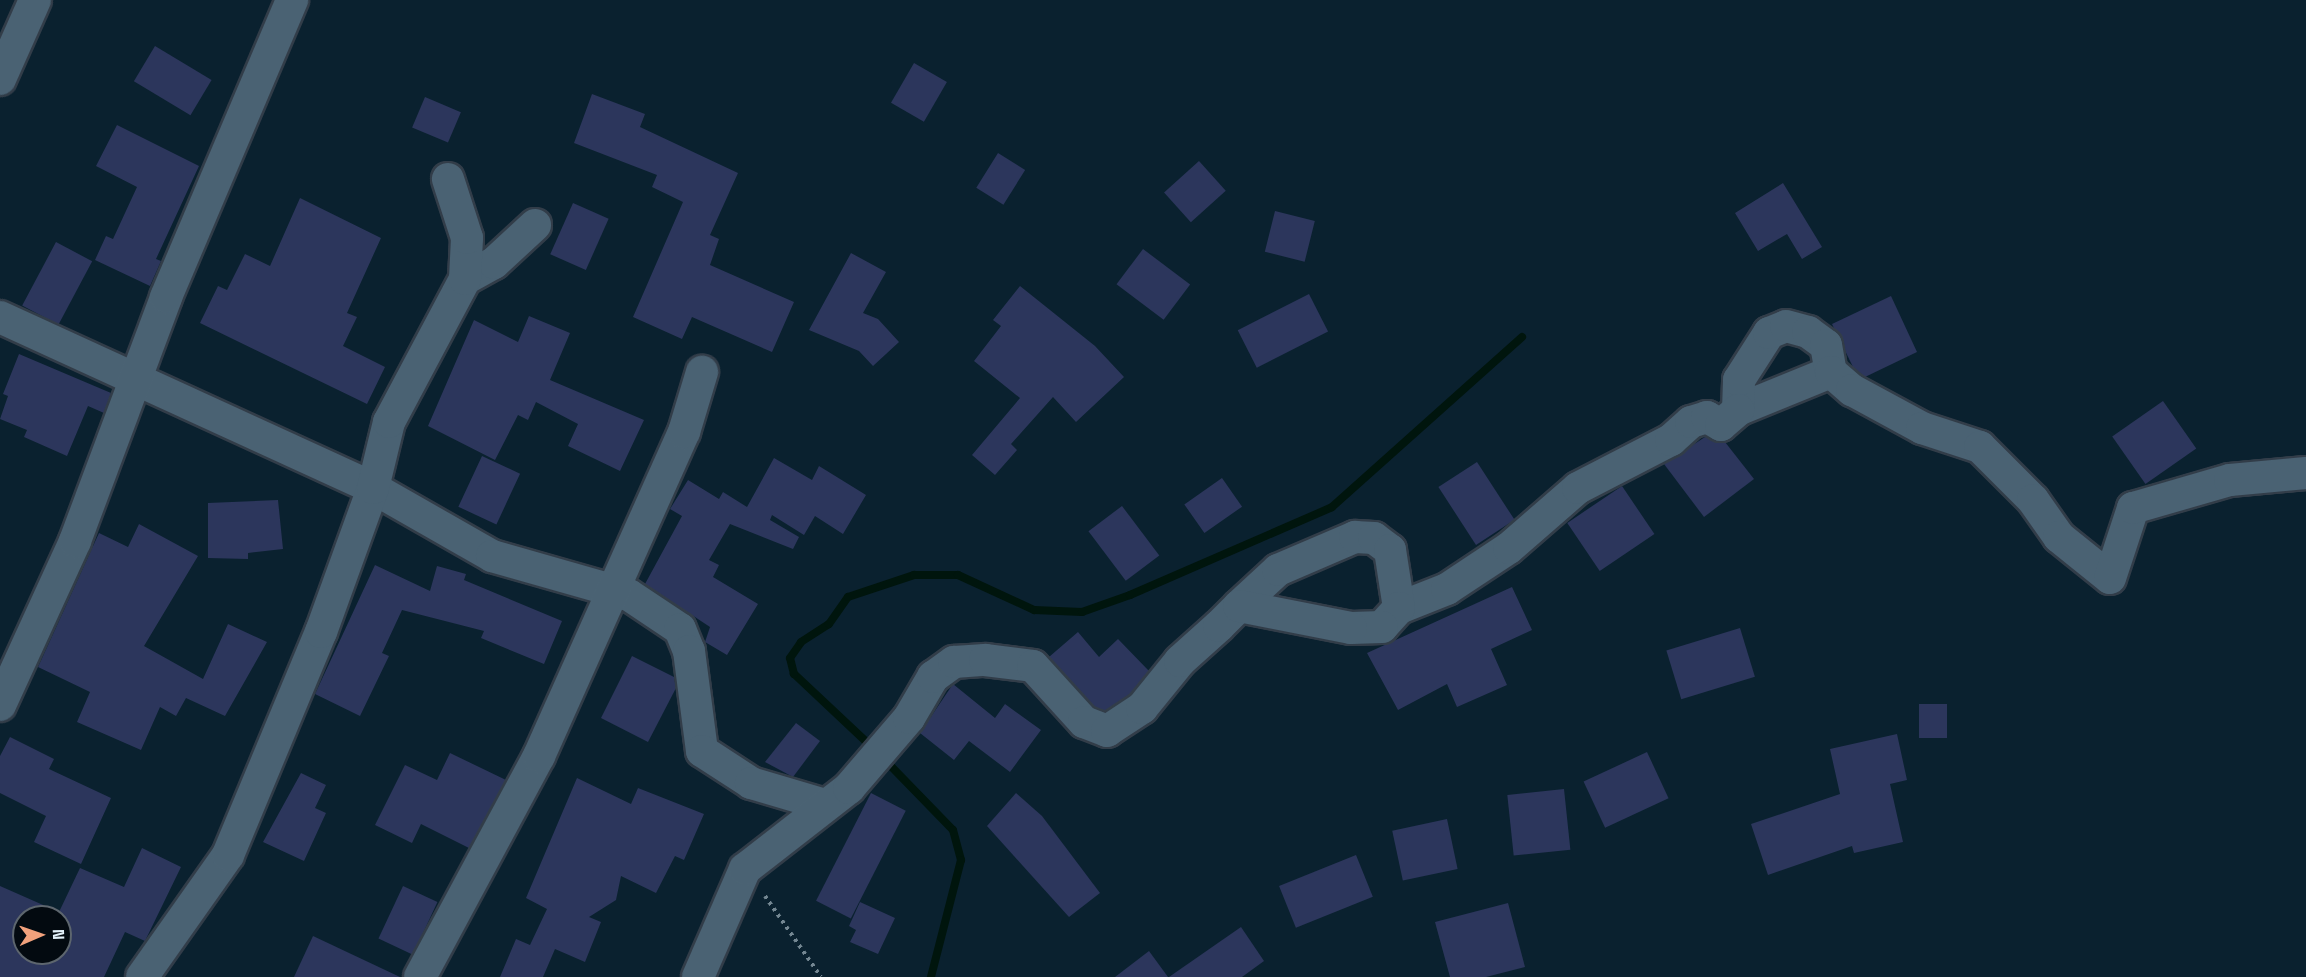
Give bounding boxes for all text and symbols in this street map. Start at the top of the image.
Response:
north arrow [12,905,72,965]
text: N [48,929,69,940]

